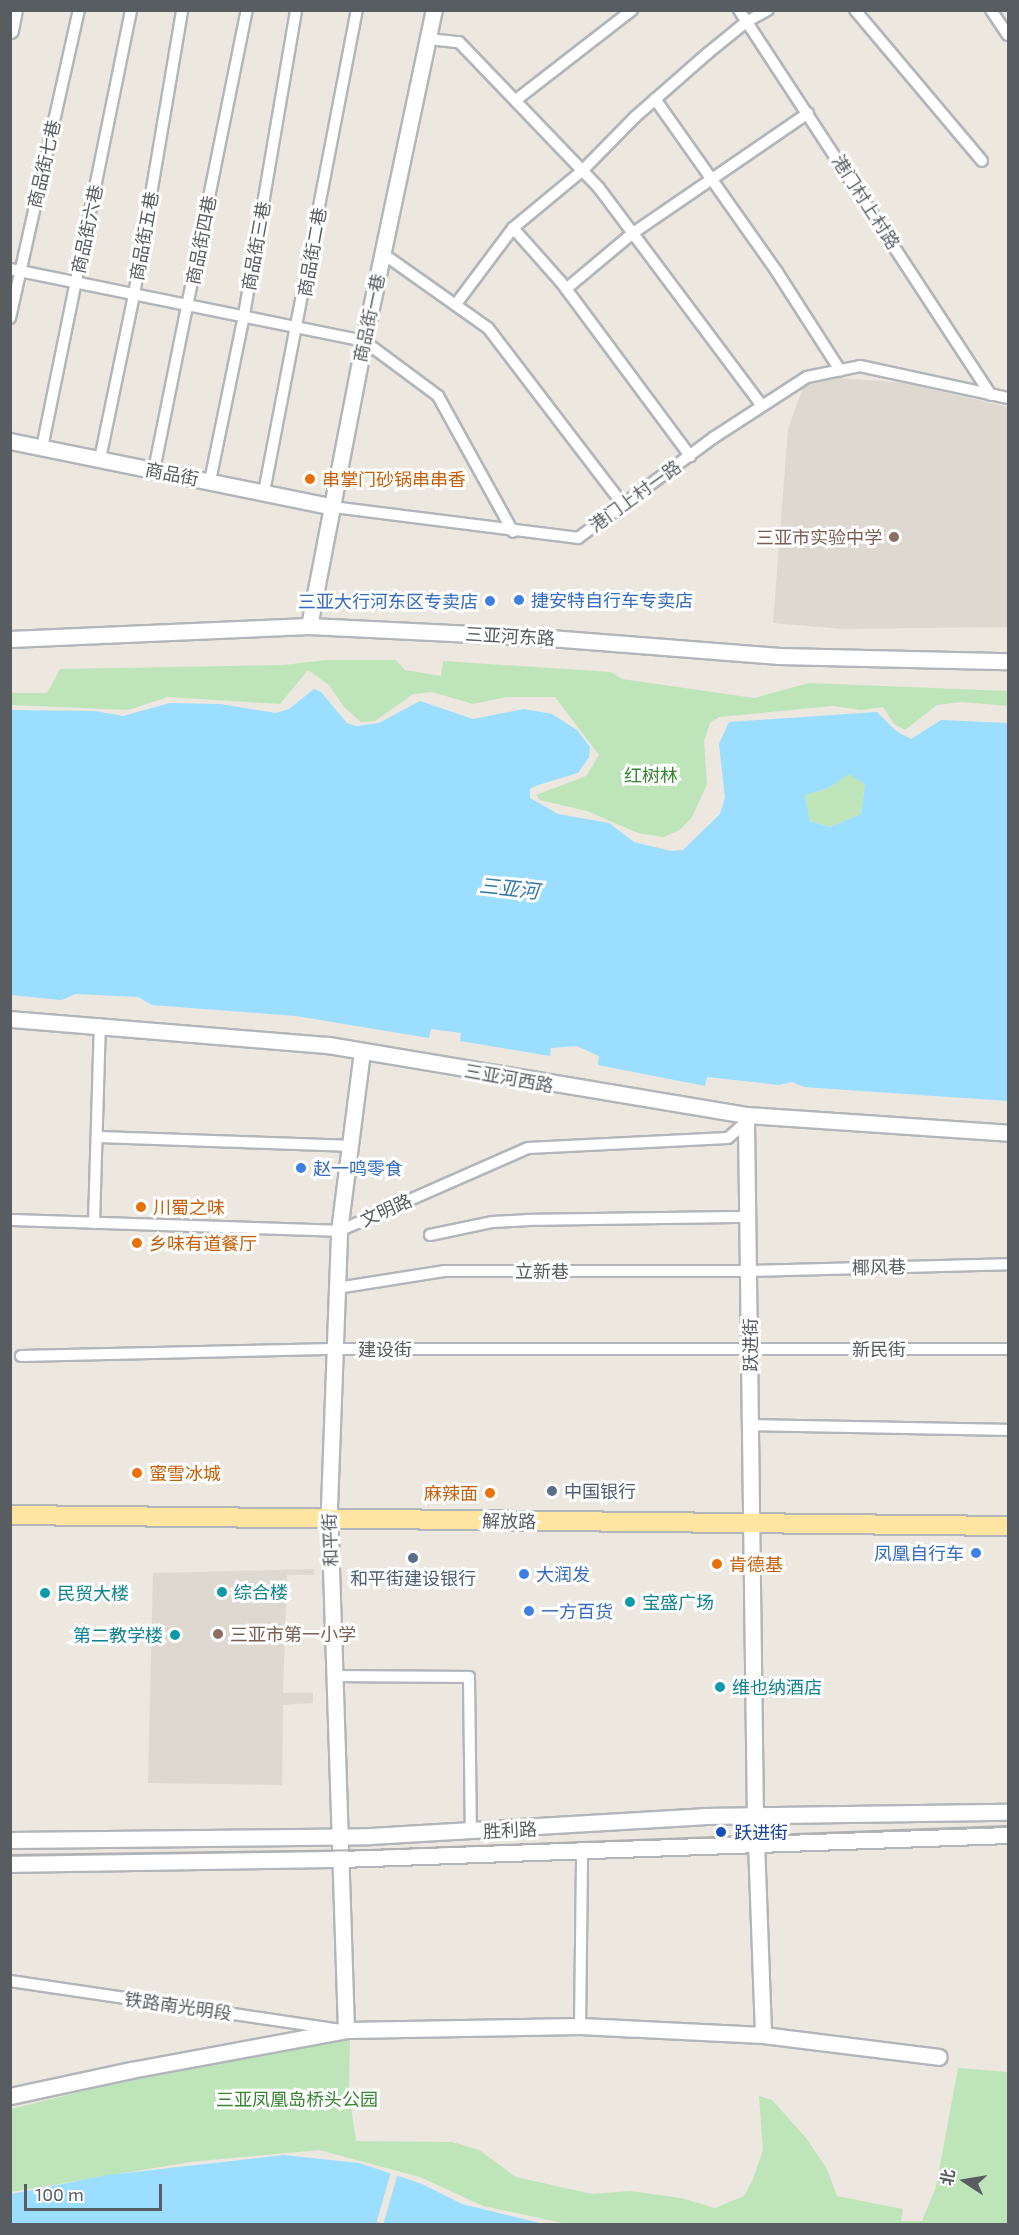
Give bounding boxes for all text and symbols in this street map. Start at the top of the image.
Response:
street label: 商品街七巷 [23,118,65,210]
street label: 港门村上村路 [828,151,904,253]
street label: 商品街六巷 [67,183,107,275]
street label: 商品街五巷 [126,190,162,282]
street label: 商品街四巷 [182,194,220,286]
street label: 商品街三巷 [238,200,274,292]
street label: 商品街二巷 [294,206,330,298]
street label: 商品街一巷 [349,272,389,364]
street label: 港门上村一路 [585,456,685,536]
street label: 商品街 [143,458,201,490]
place label: 串掌门砂锅串串香 [322,468,466,490]
marker: 串掌门砂锅串串香 [303,472,317,486]
place label: 三亚市实验中学 [756,526,882,548]
marker: 三亚市实验中学 [887,530,901,544]
place label: 捷安特自行车专卖店 [531,589,693,611]
place label: 三亚大行河东区专卖店 [298,590,478,612]
marker: 捷安特自行车专卖店 [512,593,526,607]
marker: 三亚大行河东区专卖店 [483,594,497,608]
street label: 三亚河东路 [464,623,556,649]
park label: 红树林 [624,764,678,786]
water label: 三亚河 [478,873,540,903]
street label: 三亚河西路 [463,1060,555,1096]
place label: 赵一鸣零食 [313,1157,403,1179]
marker: 赵一鸣零食 [294,1161,308,1175]
street label: 文明路 [357,1189,415,1231]
place label: 川蜀之味 [153,1196,225,1218]
marker: 川蜀之味 [134,1200,148,1214]
place label: 乡味有道餐厅 [149,1232,257,1254]
marker: 乡味有道餐厅 [130,1236,144,1250]
street label: 椰风巷 [852,1256,906,1278]
street label: 立新巷 [515,1260,569,1282]
street label: 跃进街 [739,1318,761,1372]
street label: 建设街 [358,1338,412,1360]
street label: 新民街 [852,1338,906,1360]
place label: 蜜雪冰城 [149,1462,221,1484]
marker: 蜜雪冰城 [130,1466,144,1480]
place label: 中国银行 [564,1480,636,1502]
place label: 麻辣面 [424,1482,478,1504]
marker: 中国银行 [545,1484,559,1498]
marker: 麻辣面 [483,1486,497,1500]
street label: 解放路 [482,1510,536,1532]
street label: 和平街 [318,1513,342,1567]
place label: 凤凰自行车 [874,1542,964,1564]
marker: 凤凰自行车 [969,1546,983,1560]
marker: 和平街建设银行 [406,1551,420,1565]
place label: 肯德基 [729,1553,783,1575]
marker: 肯德基 [710,1557,724,1571]
place label: 大润发 [536,1563,590,1585]
place label: 和平街建设银行 [350,1567,476,1589]
marker: 大润发 [517,1567,531,1581]
place label: 综合楼 [234,1581,288,1603]
place label: 民贸大楼 [57,1582,129,1604]
marker: 综合楼 [215,1585,229,1599]
marker: 民贸大楼 [38,1586,52,1600]
place label: 宝盛广场 [642,1591,714,1613]
marker: 宝盛广场 [623,1595,637,1609]
place label: 一方百货 [541,1600,613,1622]
marker: 一方百货 [522,1604,536,1618]
place label: 三亚市第一小学 [230,1623,356,1645]
place label: 第二教学楼 [73,1624,163,1646]
marker: 三亚市第一小学 [211,1627,225,1641]
marker: 第二教学楼 [168,1628,182,1642]
place label: 维也纳酒店 [732,1676,822,1698]
marker: 维也纳酒店 [713,1680,727,1694]
street label: 胜利路 [482,1818,538,1842]
place label: 跃进街 [734,1821,788,1843]
marker: 跃进街 [712,1823,730,1841]
street label: 铁路南光明段 [123,1988,233,2024]
park label: 三亚凤凰岛桥头公园 [216,2088,378,2110]
north arrow [935,2151,995,2211]
text: 北 [936,2167,958,2187]
scale bar [27,2172,165,2210]
text: 100 m [35,2183,84,2205]

